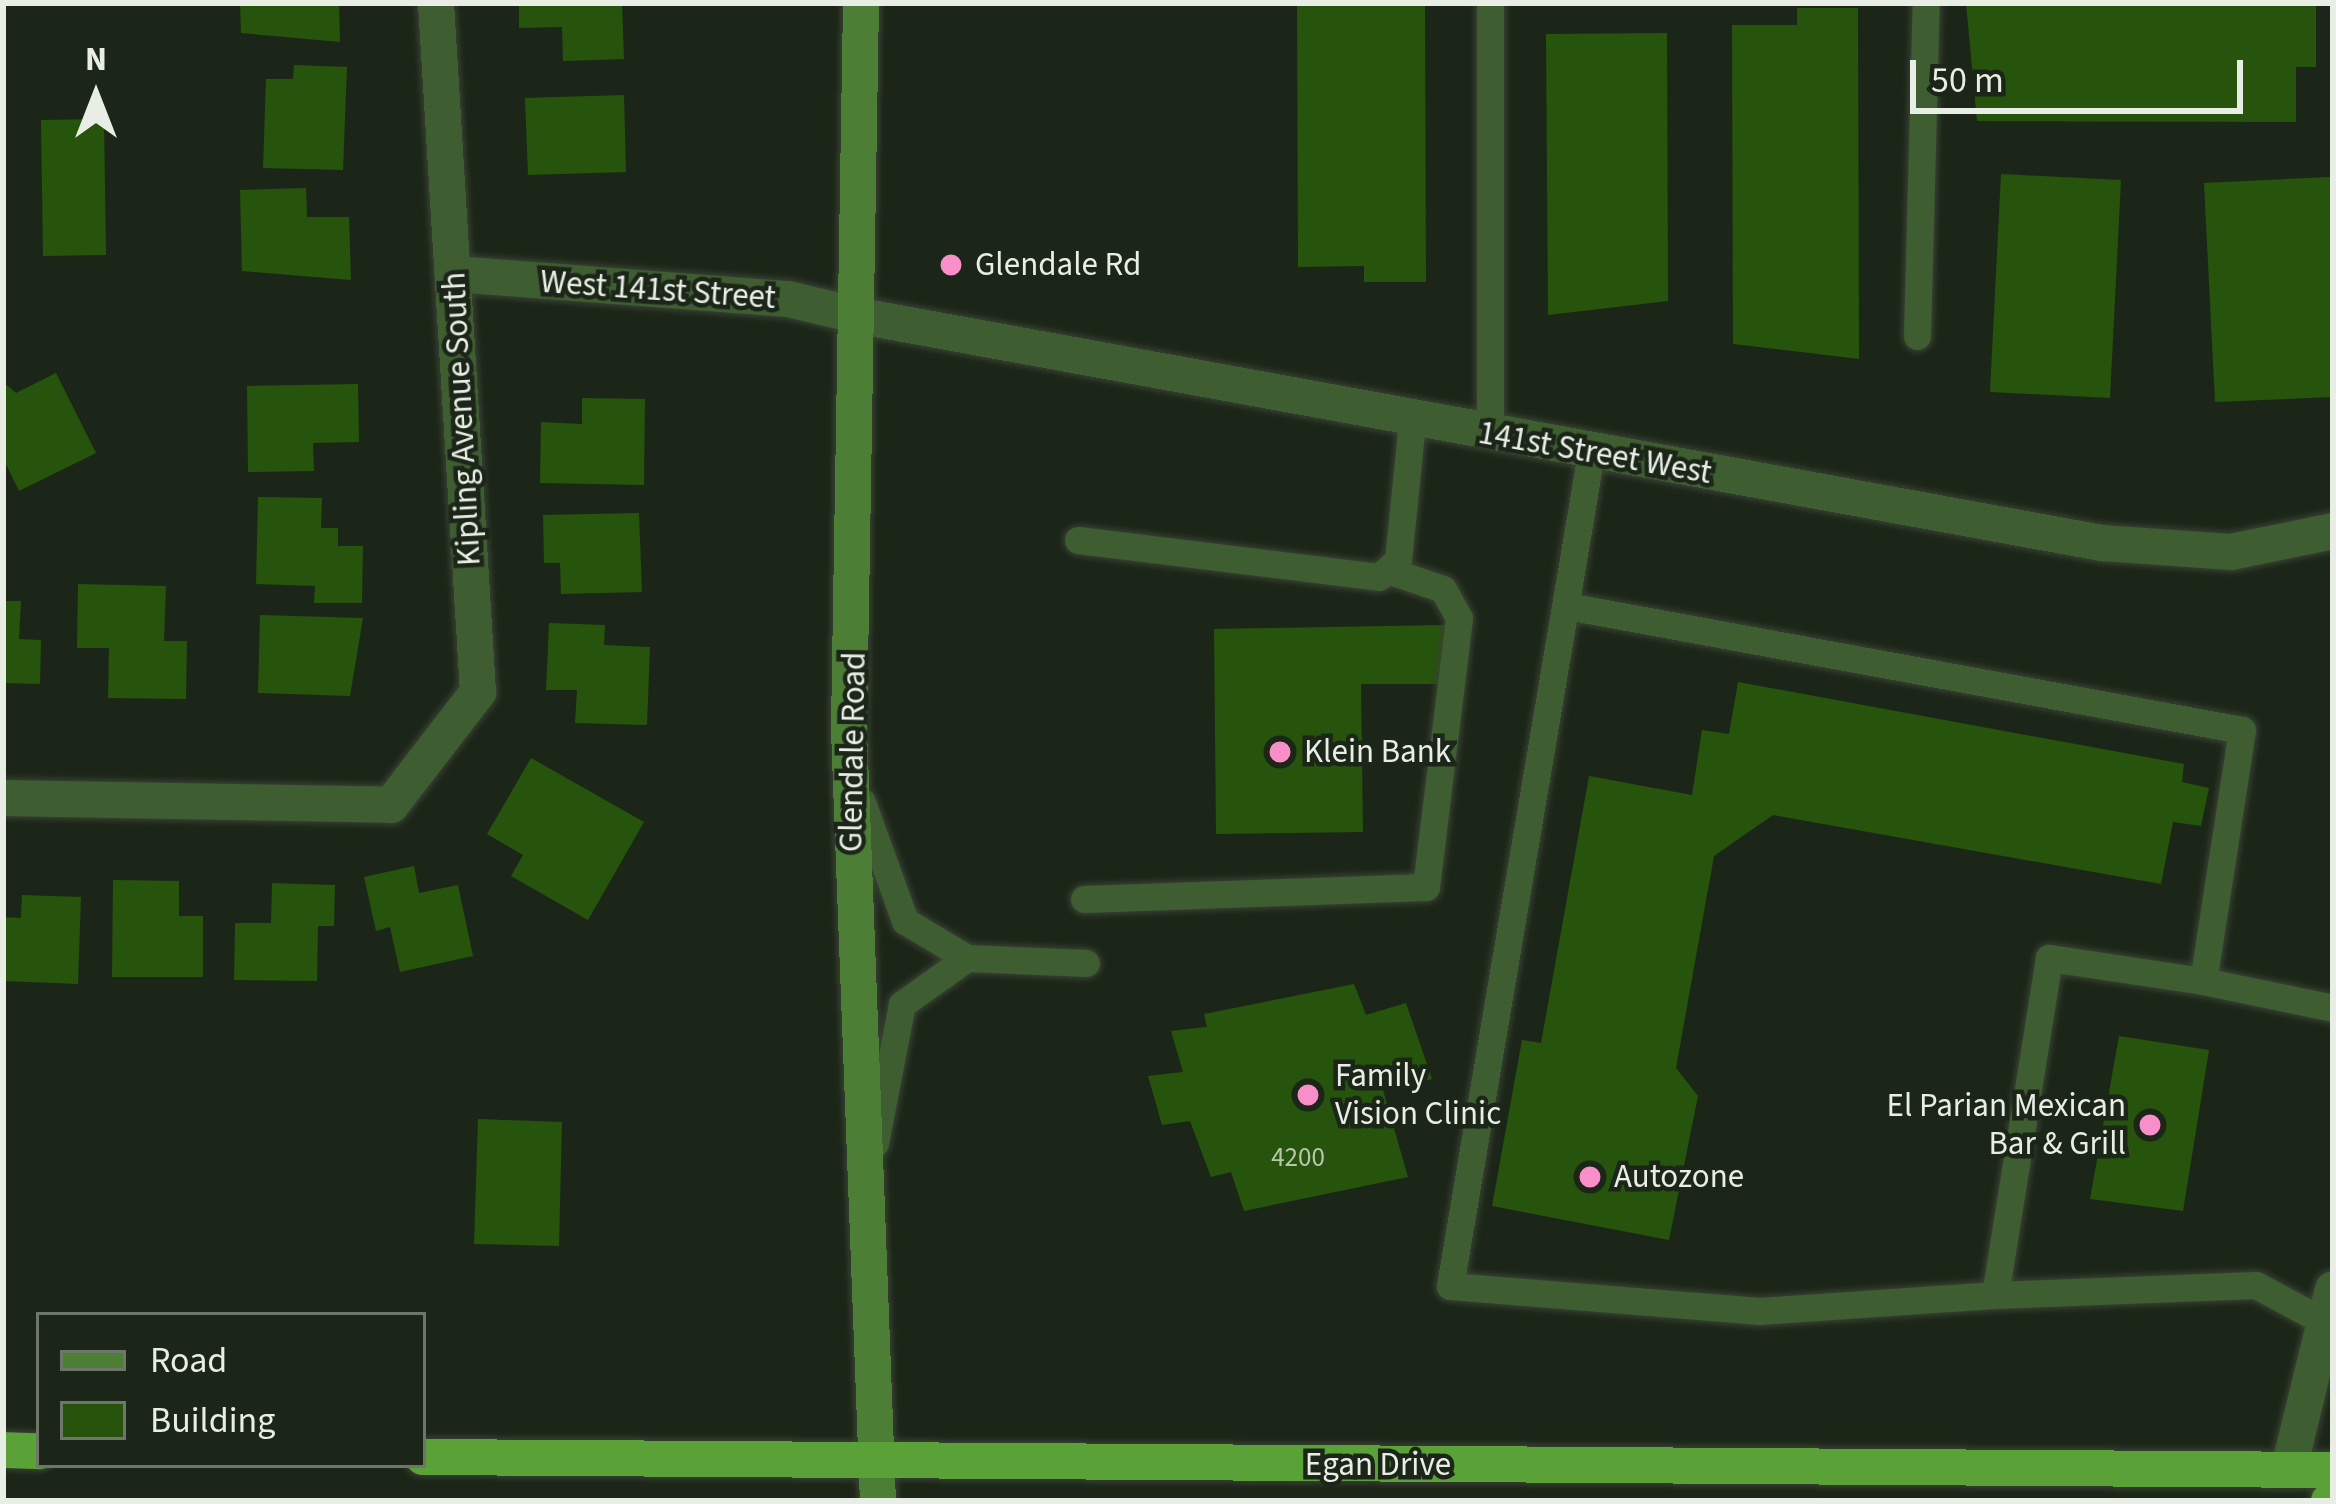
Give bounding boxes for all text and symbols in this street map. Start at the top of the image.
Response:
north arrow [36,36,156,156]
text: N [85,36,107,83]
scale bar [1916,36,2249,110]
text: 50 m [1931,55,2004,106]
place label: Glendale Rd [975,245,1141,285]
marker: Glendale Rd [938,252,964,278]
street label: West 141st Street [539,262,777,318]
street label: Kipling Avenue South [435,271,489,567]
street label: 141st Street West [1475,413,1715,493]
street label: Glendale Road [831,651,875,853]
place label: Klein Bank [1304,732,1451,772]
marker: Klein Bank [1267,739,1293,765]
place label: Family Vision Clinic [1335,1056,1501,1134]
marker: Family Vision Clinic [1292,1079,1324,1111]
place label: El Parian Mexican Bar & Grill [1886,1086,2126,1164]
marker: El Parian Mexican Bar & Grill [2137,1112,2163,1138]
house number: 4200 [1271,1142,1325,1174]
place label: Autozone [1614,1157,1744,1197]
marker: Autozone [1577,1164,1603,1190]
legend [36,1312,426,1468]
text: Road [150,1335,227,1386]
text: Building [150,1395,275,1446]
street label: Egan Drive [1305,1445,1451,1485]

